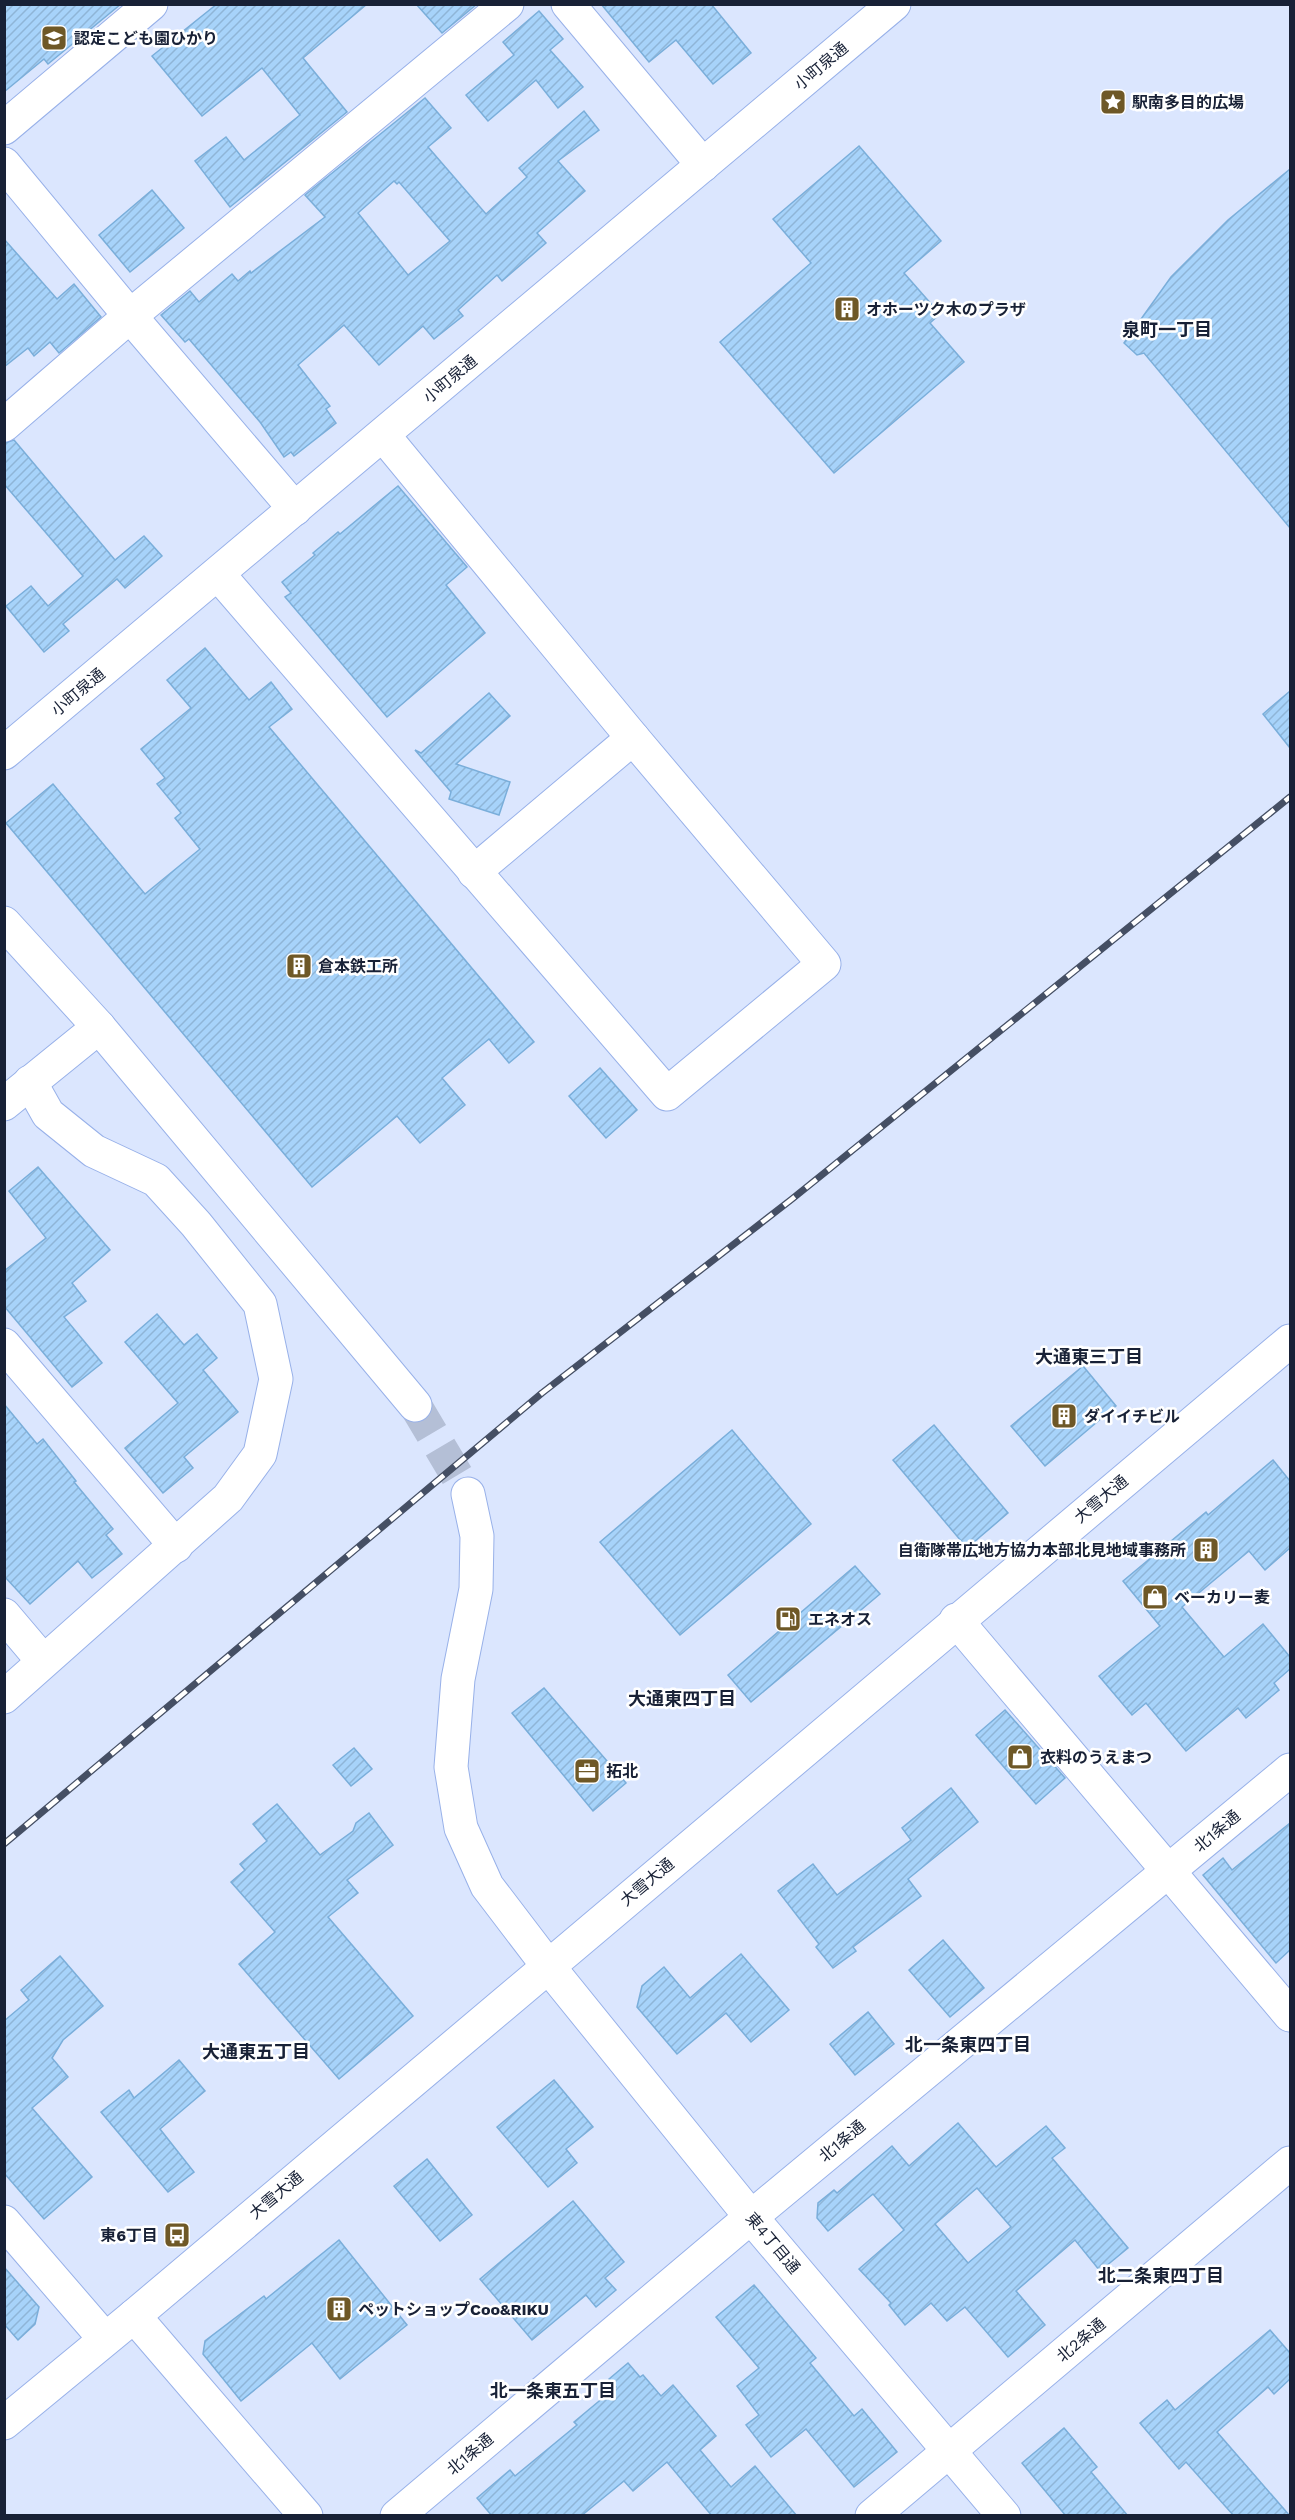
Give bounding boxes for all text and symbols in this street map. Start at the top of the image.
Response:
school or university icon: 認定こども園ひかり [39,23,69,53]
place label: 認定こども園ひかり [74,29,218,48]
street label: 小町泉通 [790,38,852,94]
place icon: 駅南多目的広場 [1098,87,1128,117]
place label: 駅南多目的広場 [1132,93,1244,112]
building icon: オホーツク木のプラザ [832,294,862,324]
place label: オホーツク木のプラザ [866,300,1026,319]
district label: 泉町一丁目 [1122,319,1212,340]
street label: 小町泉通 [419,351,481,407]
street label: 小町泉通 [47,664,109,720]
building icon: 倉本鉄工所 [284,951,314,981]
place label: 倉本鉄工所 [318,957,398,976]
district label: 大通東三丁目 [1035,1346,1143,1367]
building icon: ダイイチビル [1049,1401,1079,1431]
place label: ダイイチビル [1084,1407,1180,1426]
street label: 大雪大通 [1070,1471,1132,1527]
building icon: 自衛隊帯広地方協力本部北見地域事務所 [1191,1535,1221,1565]
place label: 自衛隊帯広地方協力本部北見地域事務所 [898,1541,1186,1560]
shop icon: ベーカリー麦 [1140,1582,1170,1612]
place label: ベーカリー麦 [1174,1588,1270,1607]
fuel station icon: エネオス [773,1604,803,1634]
place label: エネオス [808,1610,872,1629]
district label: 大通東四丁目 [628,1688,736,1709]
shop icon: 衣料のうえまつ [1005,1742,1035,1772]
place label: 衣料のうえまつ [1040,1748,1152,1767]
office icon: 拓北 [572,1756,602,1786]
place label: 拓北 [606,1762,638,1781]
street label: 北1条通 [1190,1806,1244,1856]
street label: 大雪大通 [616,1854,678,1910]
district label: 北一条東四丁目 [905,2034,1031,2055]
district label: 大通東五丁目 [202,2041,310,2062]
street label: 北1条通 [815,2116,869,2166]
street label: 大雪大通 [245,2167,307,2223]
street label: 東4丁目通 [742,2209,804,2277]
bus stop icon: 東6丁目 [162,2220,192,2250]
place label: 東6丁目 [100,2226,158,2245]
district label: 北二条東四丁目 [1098,2265,1224,2286]
building icon: ペットショップCoo&RIKU [324,2294,354,2324]
place label: ペットショップCoo&RIKU [358,2300,549,2319]
street label: 北2条通 [1053,2314,1109,2366]
district label: 北一条東五丁目 [490,2380,616,2401]
street label: 北1条通 [443,2429,497,2479]

